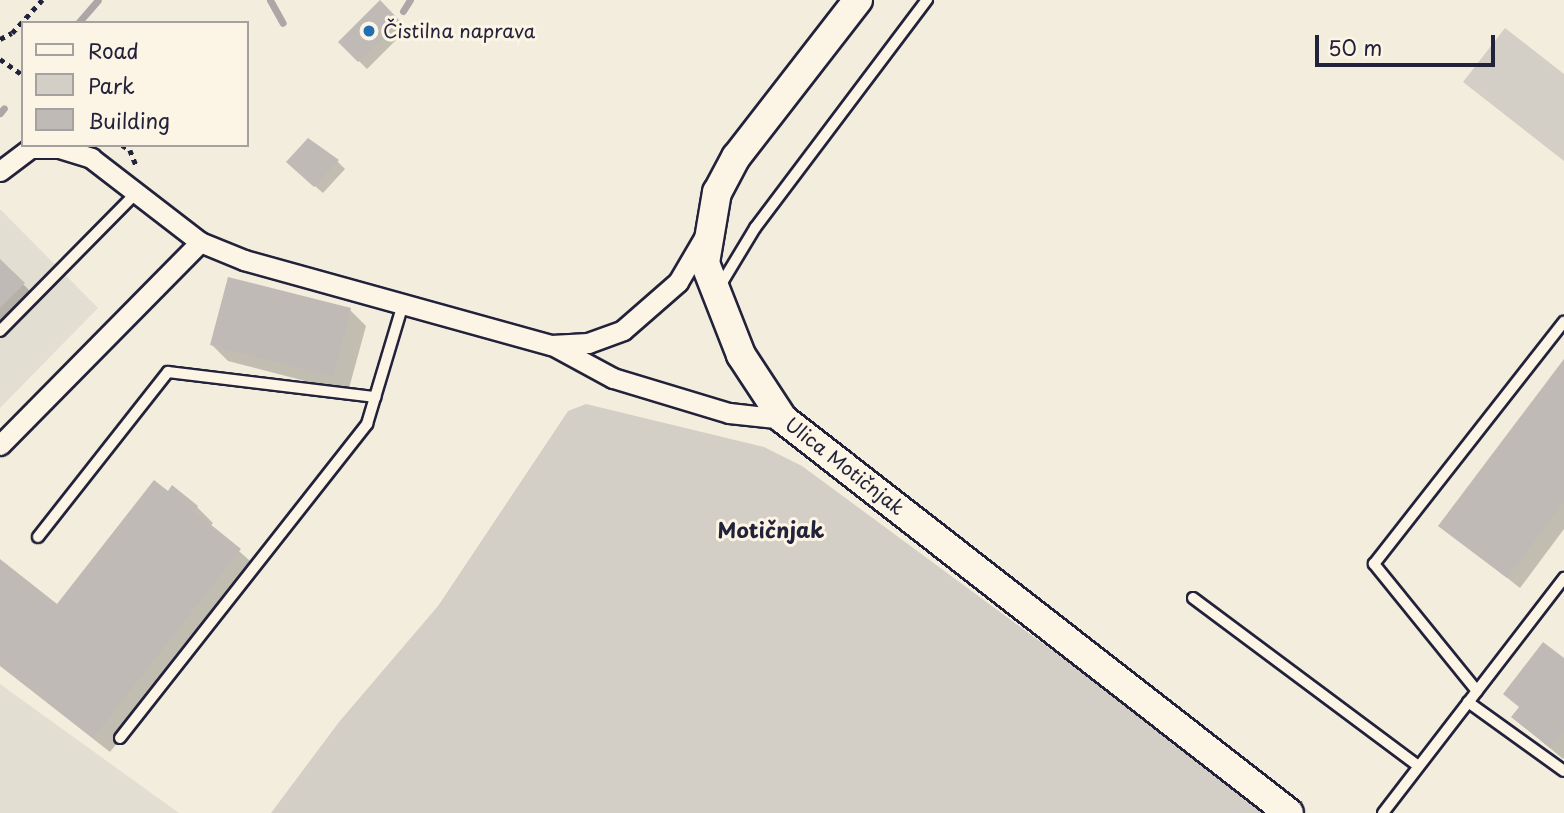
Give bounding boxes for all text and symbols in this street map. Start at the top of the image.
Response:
place label: Čistilna naprava [383,20,535,42]
legend [21,21,248,147]
scale bar [1319,21,1499,65]
marker: Čistilna naprava [361,23,377,39]
text: 50 m [1328,31,1382,63]
text: Road [88,34,139,66]
text: Park [88,69,135,101]
text: Building [88,104,170,136]
street label: Ulica Motičnjak [781,413,909,519]
district label: Motičnjak [718,516,824,542]

